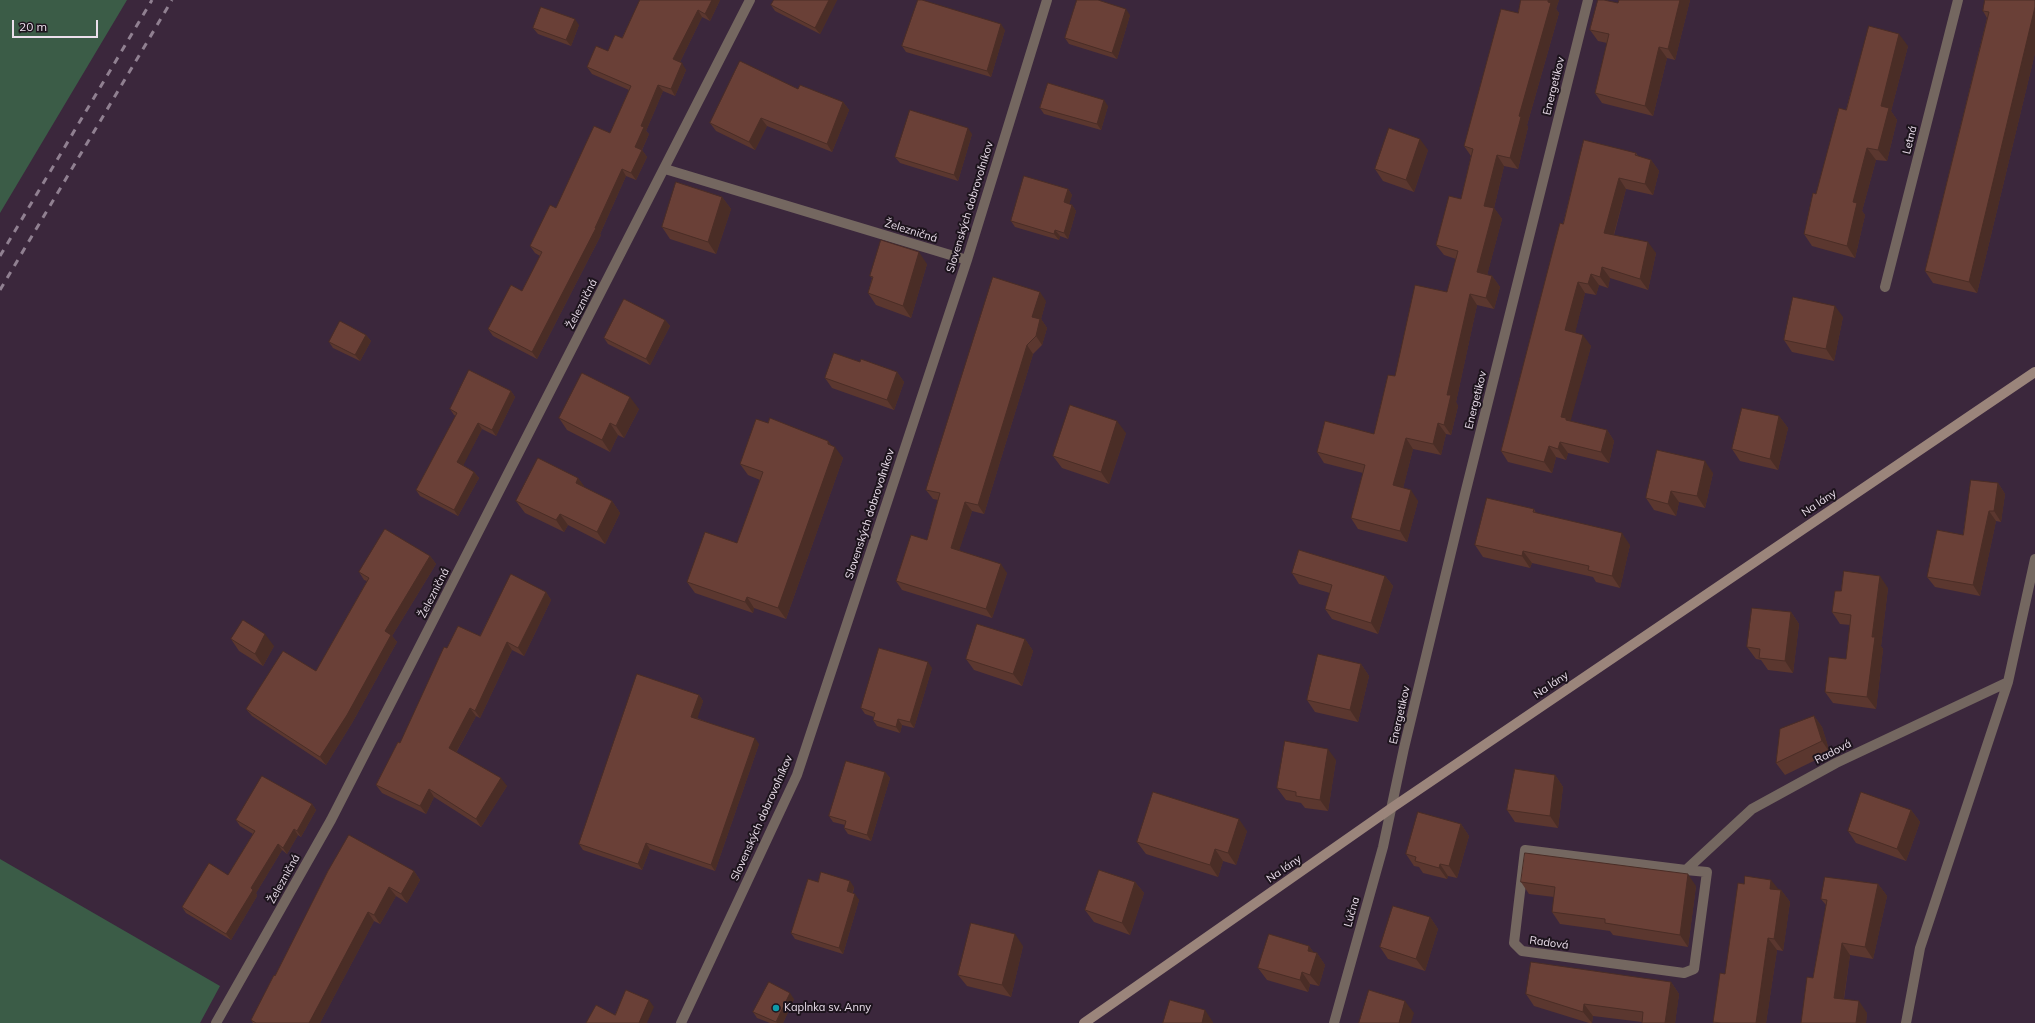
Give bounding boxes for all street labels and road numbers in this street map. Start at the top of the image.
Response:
street label: Energetikov [1540,56,1568,116]
street label: Letná [1900,124,1920,156]
street label: Slovenských dobrovoľníkov [944,140,996,274]
street label: Železničná [883,217,939,245]
street label: Železničná [564,277,600,331]
street label: Energetikov [1462,370,1490,430]
street label: Slovenských dobrovoľníkov [843,447,897,581]
street label: Na lány [1799,487,1839,519]
street label: Železničná [416,566,452,620]
street label: Na lány [1531,669,1571,701]
street label: Energetikov [1387,685,1413,745]
street label: Radová [1812,737,1854,767]
street label: Slovenských dobrovoľníkov [728,753,796,883]
street label: Železničná [265,852,303,906]
street label: Na lány [1264,852,1304,886]
street label: Lúčna [1341,895,1363,929]
street label: Radová [1529,934,1569,952]

